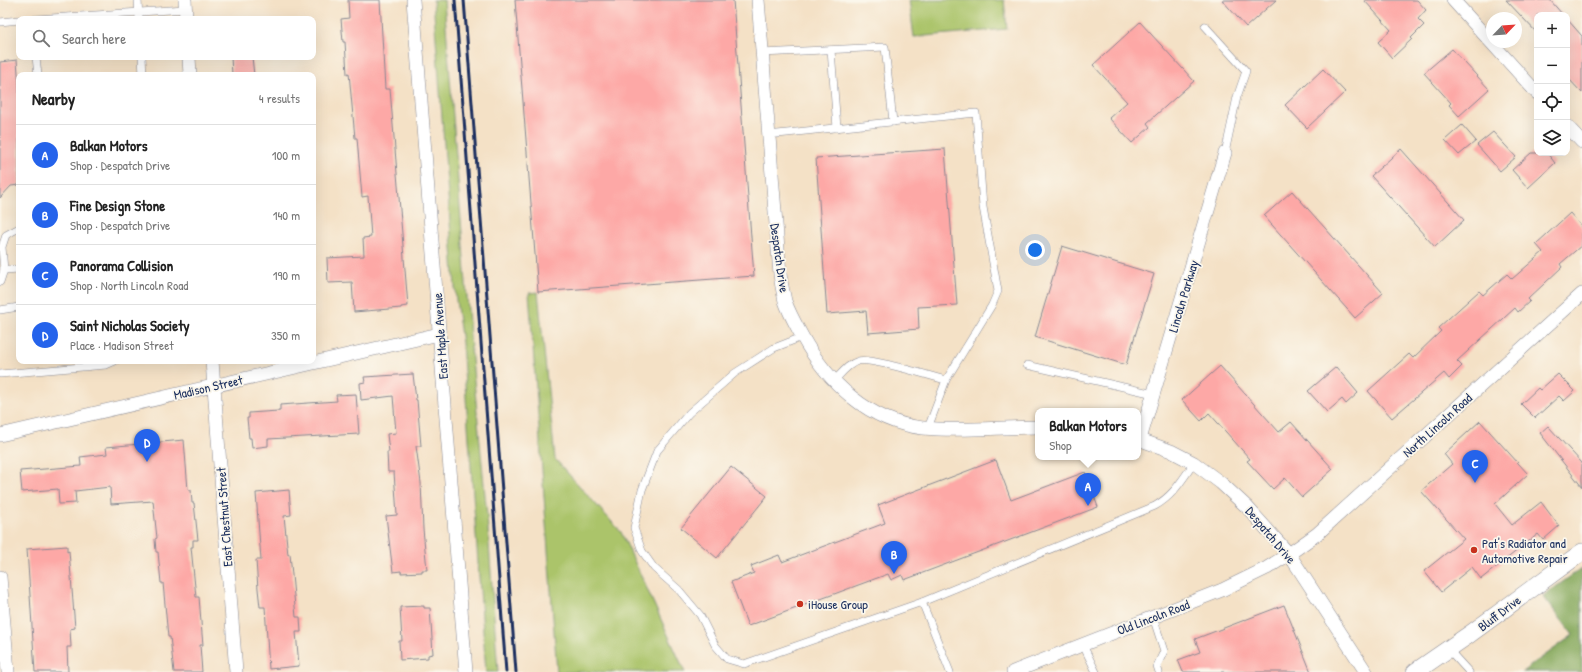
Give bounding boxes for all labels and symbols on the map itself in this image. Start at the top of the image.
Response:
north arrow [1486,12,1522,48]
street label: Despatch Drive [766,222,794,294]
your location [1025,240,1045,260]
street label: Lincoln Parkway [1163,257,1203,334]
street label: East Maple Avenue [428,292,452,380]
street label: Madison Street [172,370,245,404]
street label: North Lincoln Road [1398,389,1476,461]
pin: D [134,429,160,462]
pin: C [1462,450,1488,483]
street label: East Chestnut Street [212,466,236,567]
pin: A [1075,473,1101,506]
street label: Despatch Drive [1242,503,1300,567]
place label: Pat's Radiator and Automotive Repair [1482,534,1568,567]
pin: B [881,541,907,574]
marker: Pat's Radiator and Automotive Repair [1469,545,1479,555]
street label: Bluff Drive [1474,591,1524,635]
place label: iHouse Group [808,595,868,613]
street label: Old Lincoln Road [1114,595,1192,639]
marker: iHouse Group [795,599,805,609]

